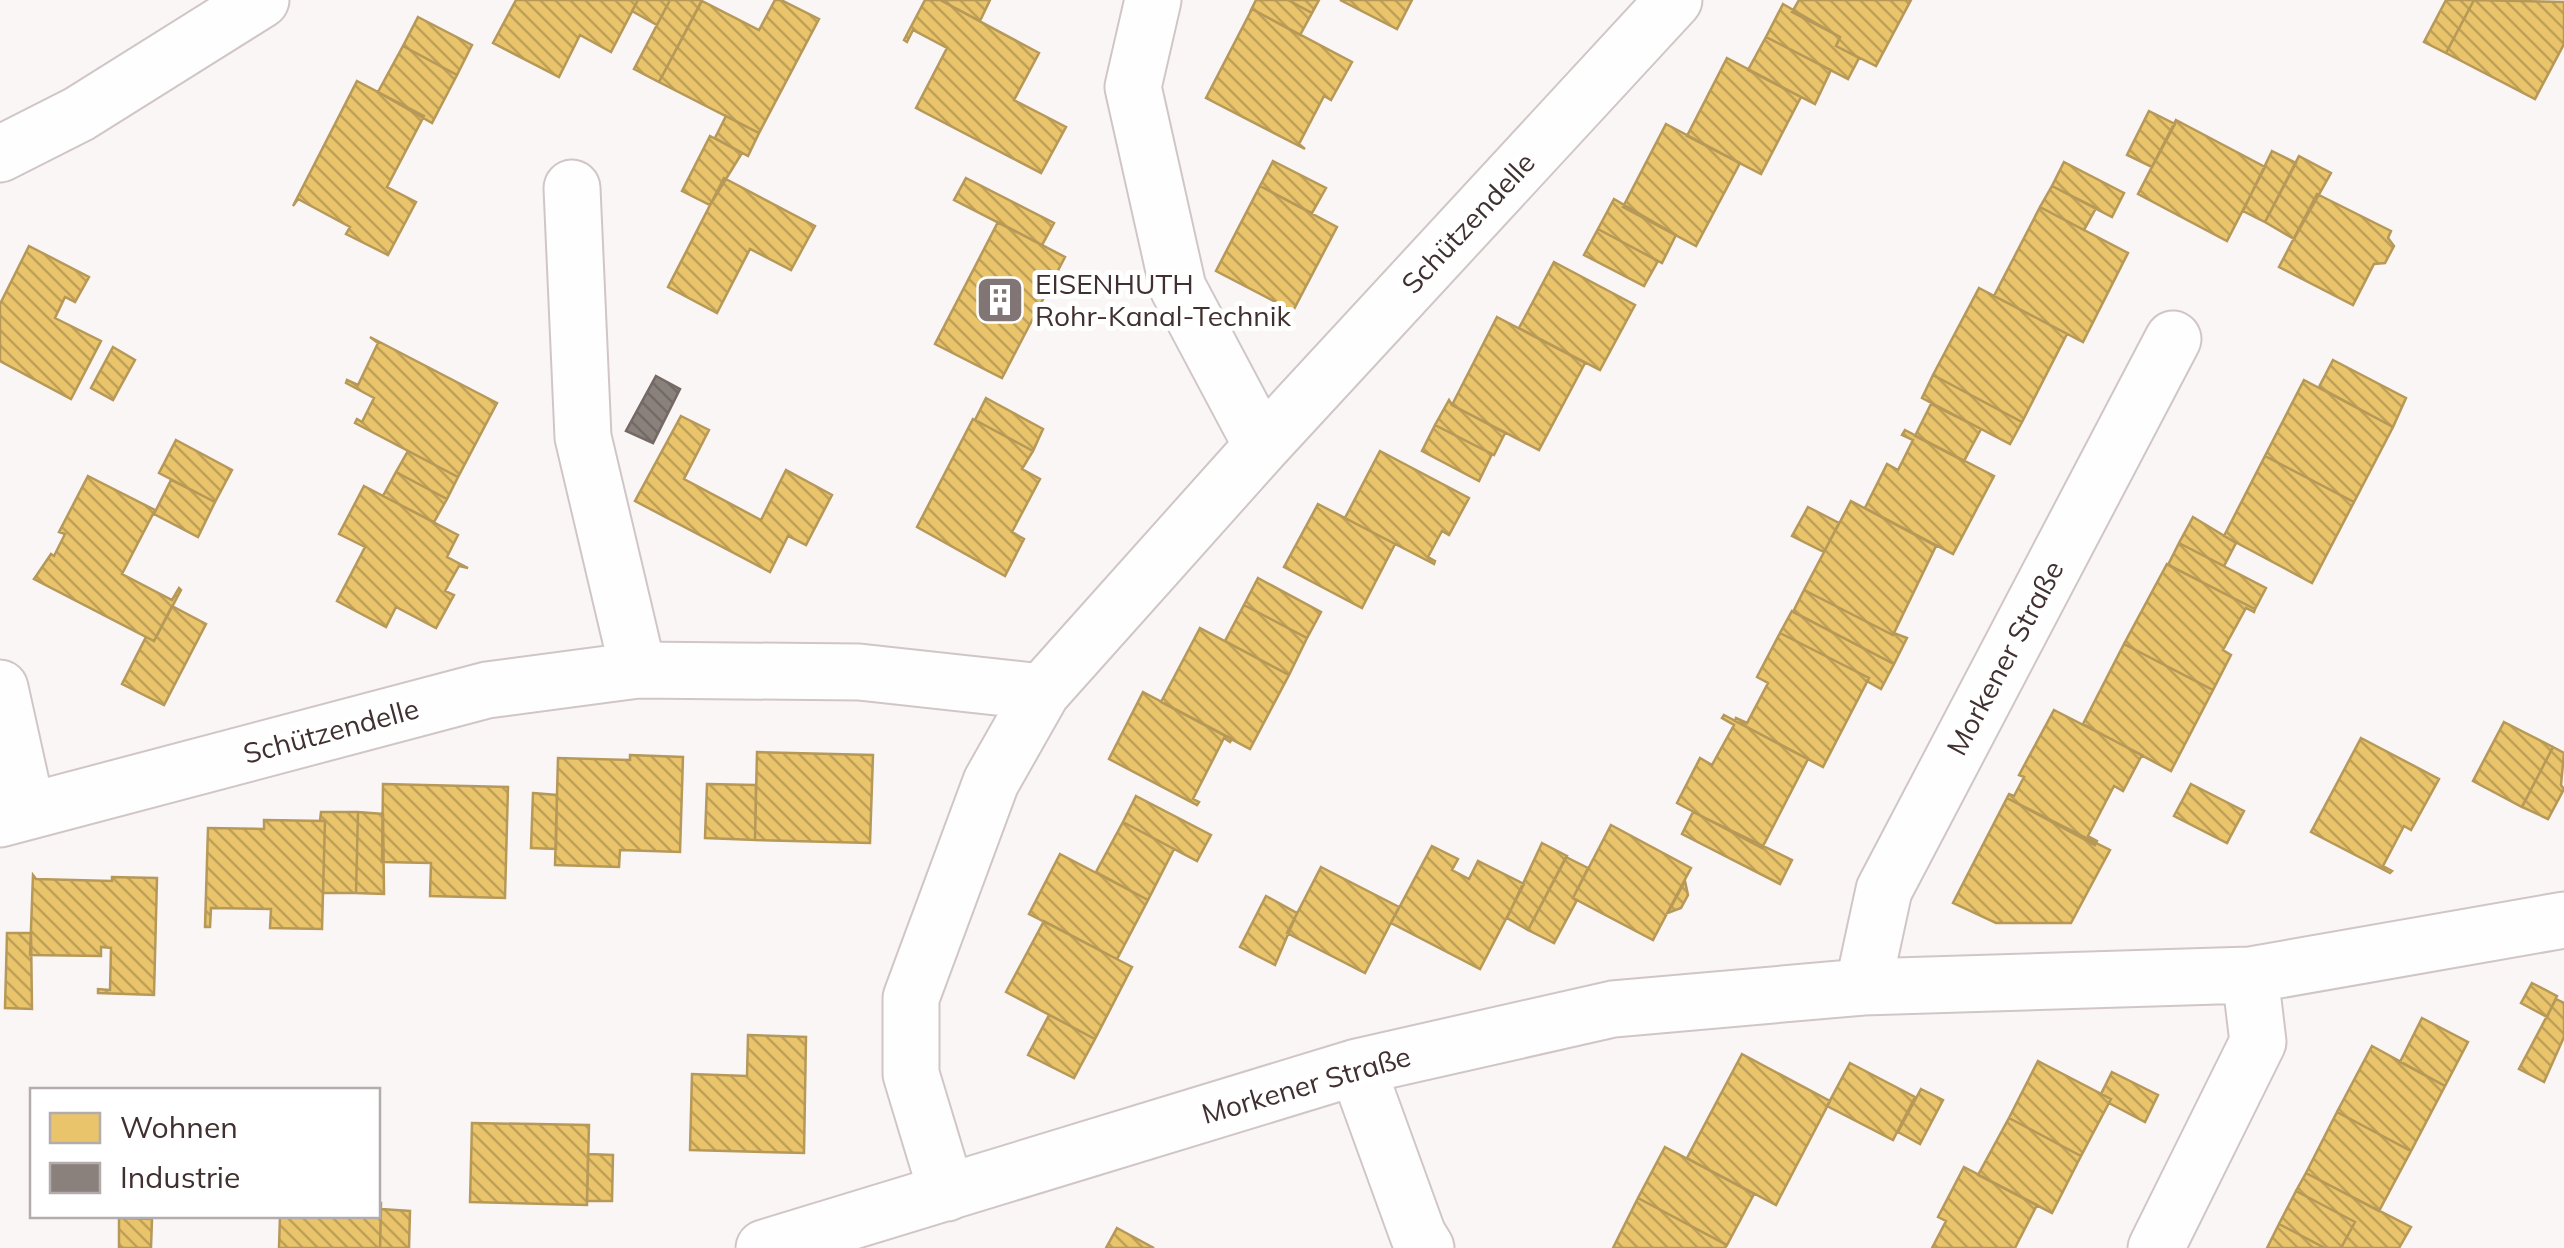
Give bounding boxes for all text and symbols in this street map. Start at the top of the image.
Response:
street label: Schützendelle [1393,145,1542,300]
place label: EISENHUTH Rohr-Kanal-Technik [1035,266,1291,333]
building icon: EISENHUTH Rohr-Kanal-Technik [974,274,1026,326]
street label: Morkener Straße [1938,554,2071,761]
street label: Schützendelle [239,690,422,771]
street label: Morkener Straße [1197,1038,1414,1131]
legend [30,1088,380,1218]
text: Wohnen [120,1108,238,1146]
text: Industrie [120,1158,240,1196]

